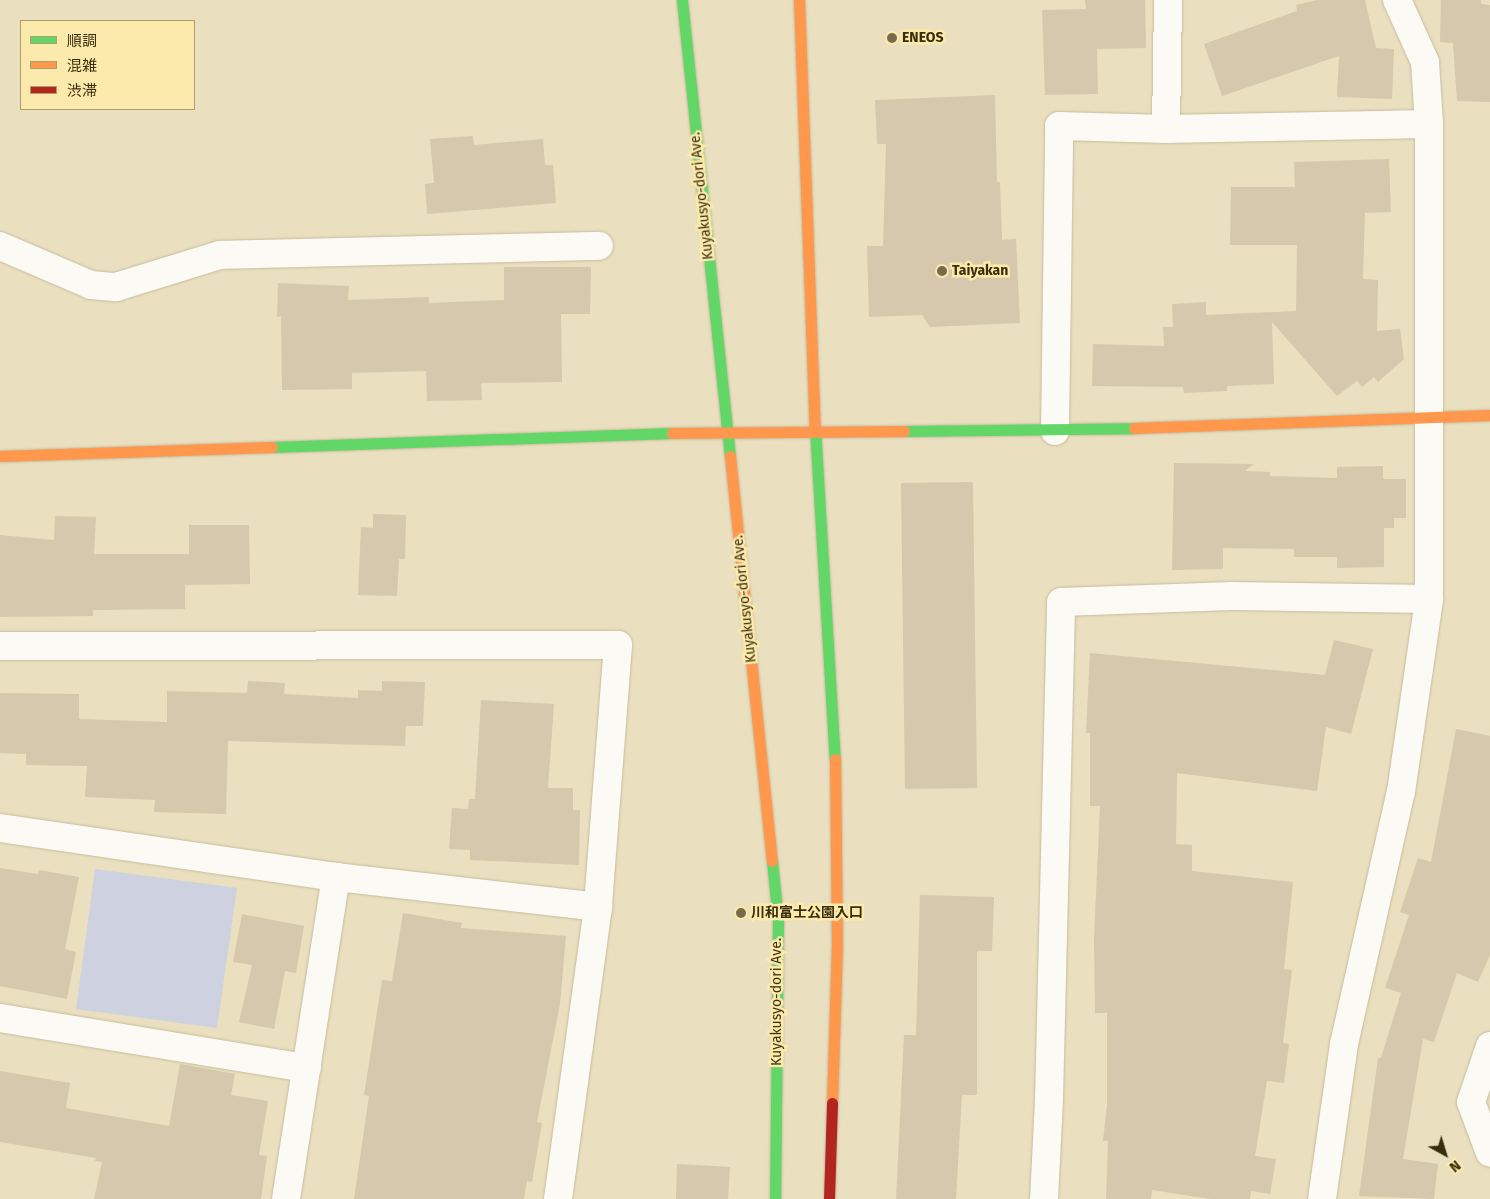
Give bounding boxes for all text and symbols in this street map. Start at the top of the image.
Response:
legend [20,20,195,110]
place label: ENEOS [902,30,943,46]
text: 順調 [67,32,97,50]
marker: ENEOS [886,32,898,44]
text: 混雑 [67,57,97,75]
text: 渋滞 [67,82,97,100]
street label: Kuyakusyo-dori Ave. [687,131,717,261]
place label: Taiyakan [952,263,1008,279]
marker: Taiyakan [936,265,948,277]
street label: Kuyakusyo-dori Ave. [730,534,760,664]
place label: 川和富士公園入口 [751,905,863,921]
marker: 川和富士公園入口 [735,907,747,919]
street label: Kuyakusyo-dori Ave. [769,938,785,1066]
north arrow [1420,1129,1470,1179]
text: N [1446,1157,1464,1176]

